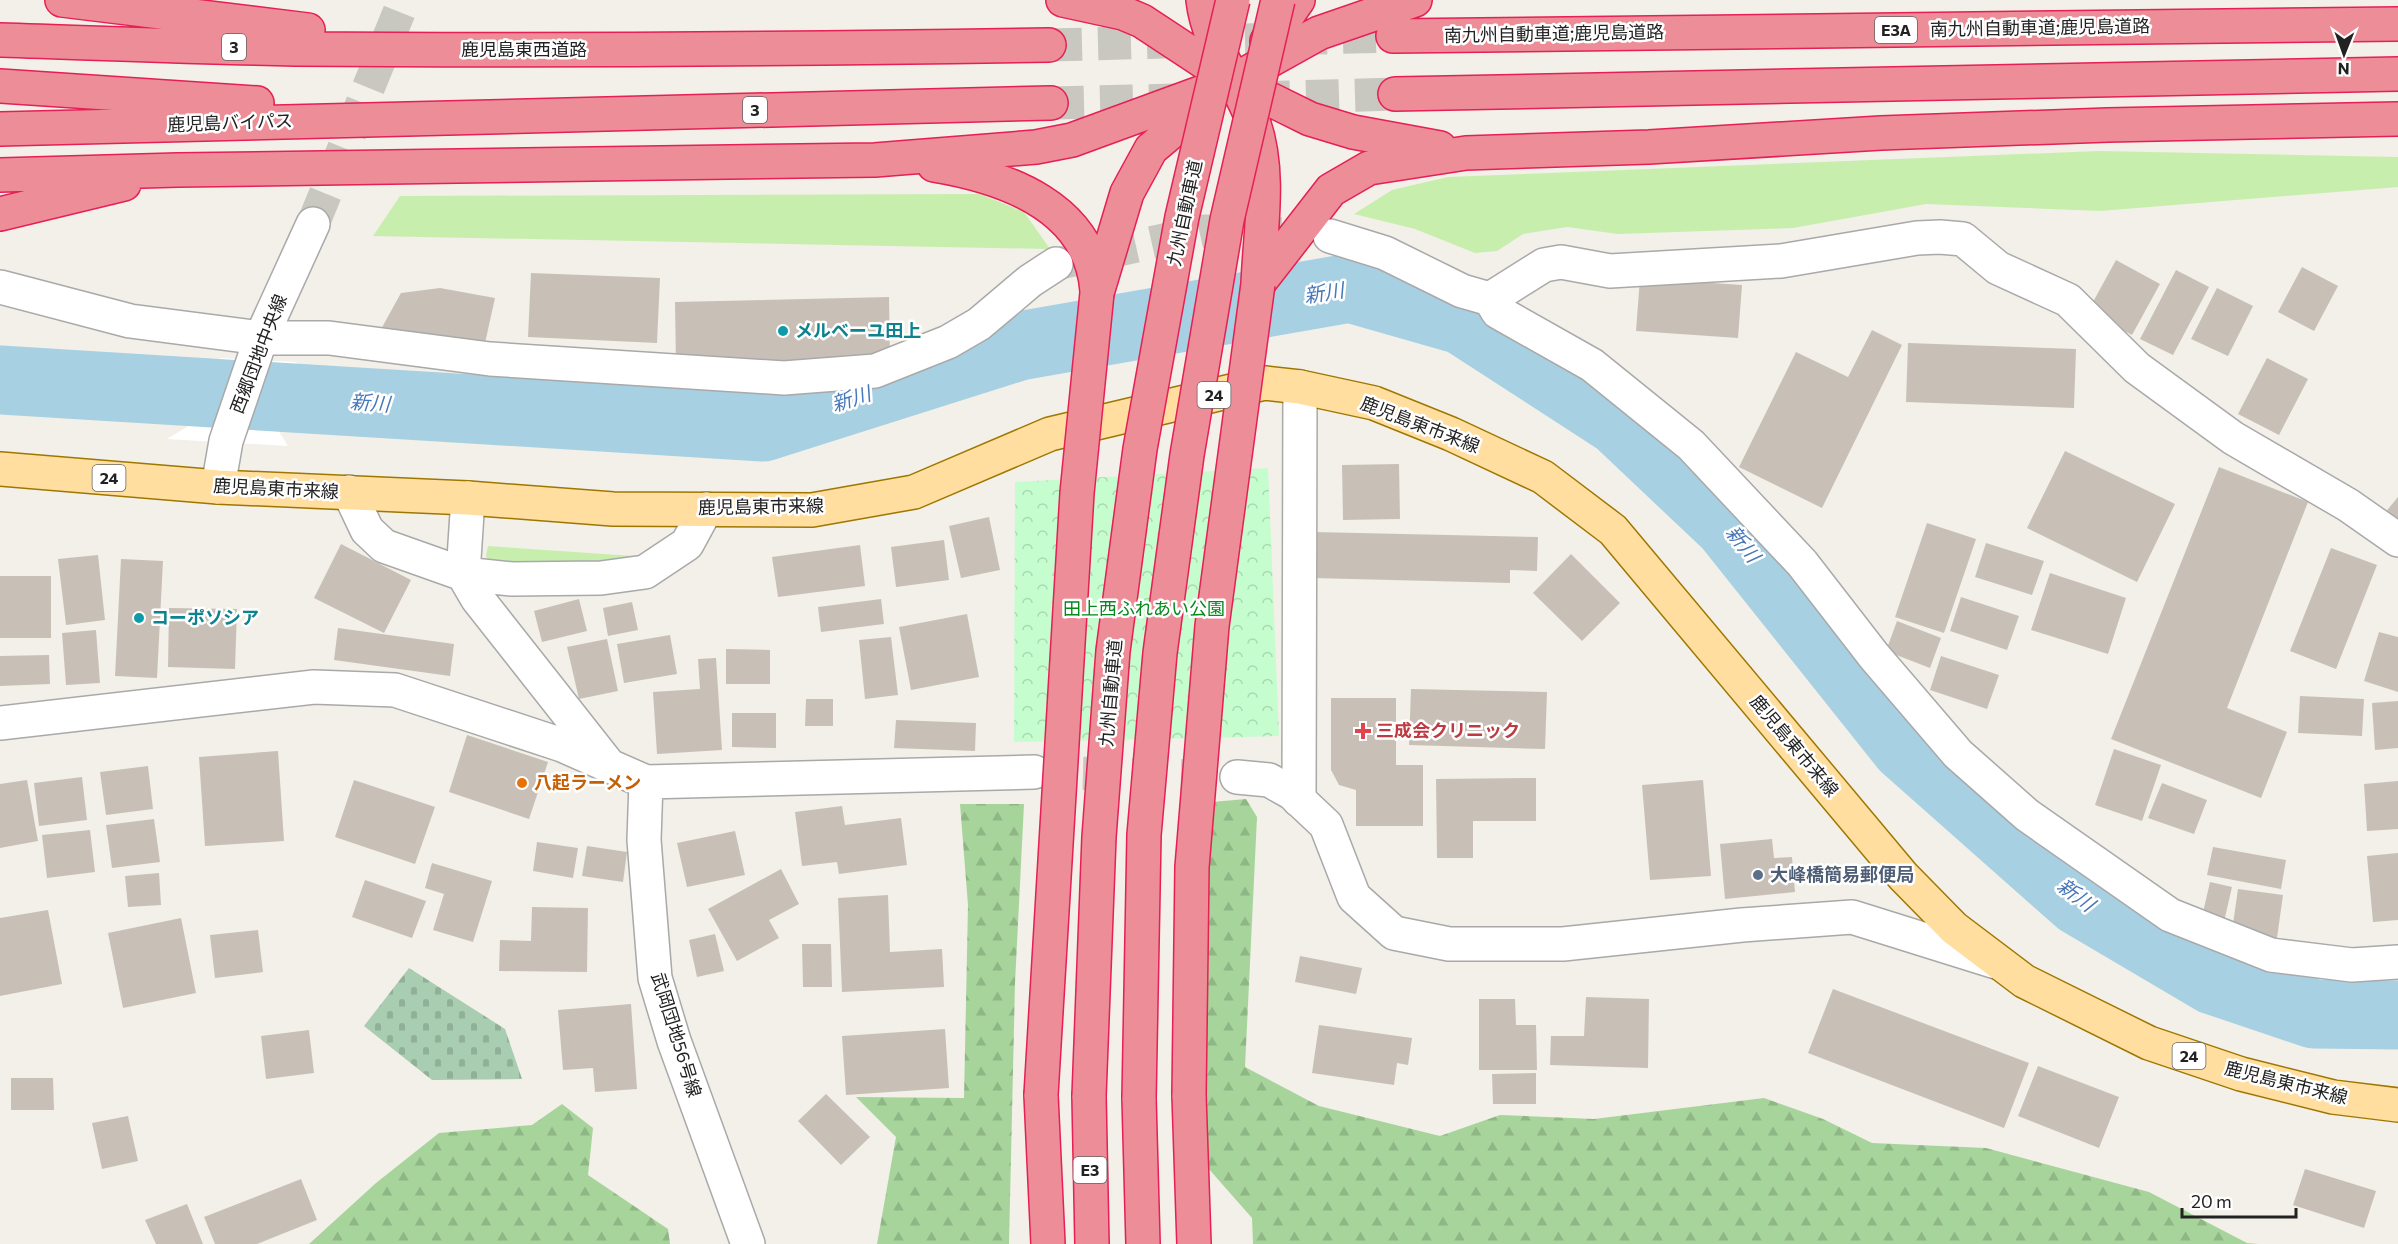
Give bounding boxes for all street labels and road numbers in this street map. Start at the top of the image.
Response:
street label: 南九州自動車道;鹿児島道路 [1930,14,2150,40]
road number: E3A [1875,17,1917,43]
street label: 南九州自動車道;鹿児島道路 [1444,20,1664,46]
road number: 3 [222,34,246,60]
street label: 鹿児島東西道路 [461,38,587,60]
road number: 3 [743,97,767,123]
street label: 鹿児島バイパス [167,109,293,135]
street label: 九州自動車道 [1162,158,1206,268]
street label: 西郷団地中央線 [225,291,291,416]
road number: 24 [1198,382,1230,408]
street label: 鹿児島東市来線 [1358,391,1483,457]
road number: 24 [92,465,126,491]
street label: 鹿児島東市来線 [213,474,340,502]
street label: 鹿児島東市来線 [698,494,824,518]
street label: 九州自動車道 [1094,638,1126,748]
street label: 鹿児島東市来線 [1746,690,1844,801]
street label: 武岡団地56号線 [648,970,706,1100]
road number: 24 [2172,1043,2206,1069]
street label: 鹿児島東市来線 [2222,1056,2350,1108]
road number: E3 [1074,1157,1106,1183]

